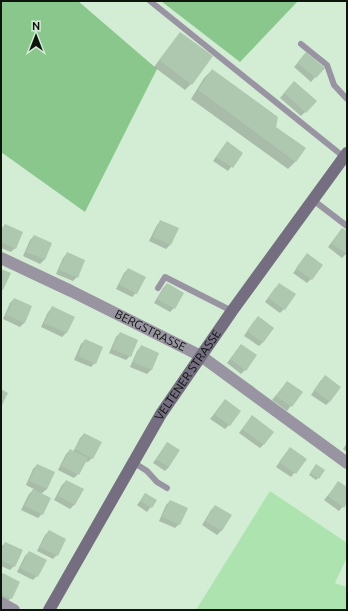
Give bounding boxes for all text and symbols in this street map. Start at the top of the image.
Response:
north arrow [16,16,56,56]
text: N [32,20,40,32]
street label: BERGSTRASSE [113,307,188,354]
street label: VELTENER STRASSE [152,327,223,422]

